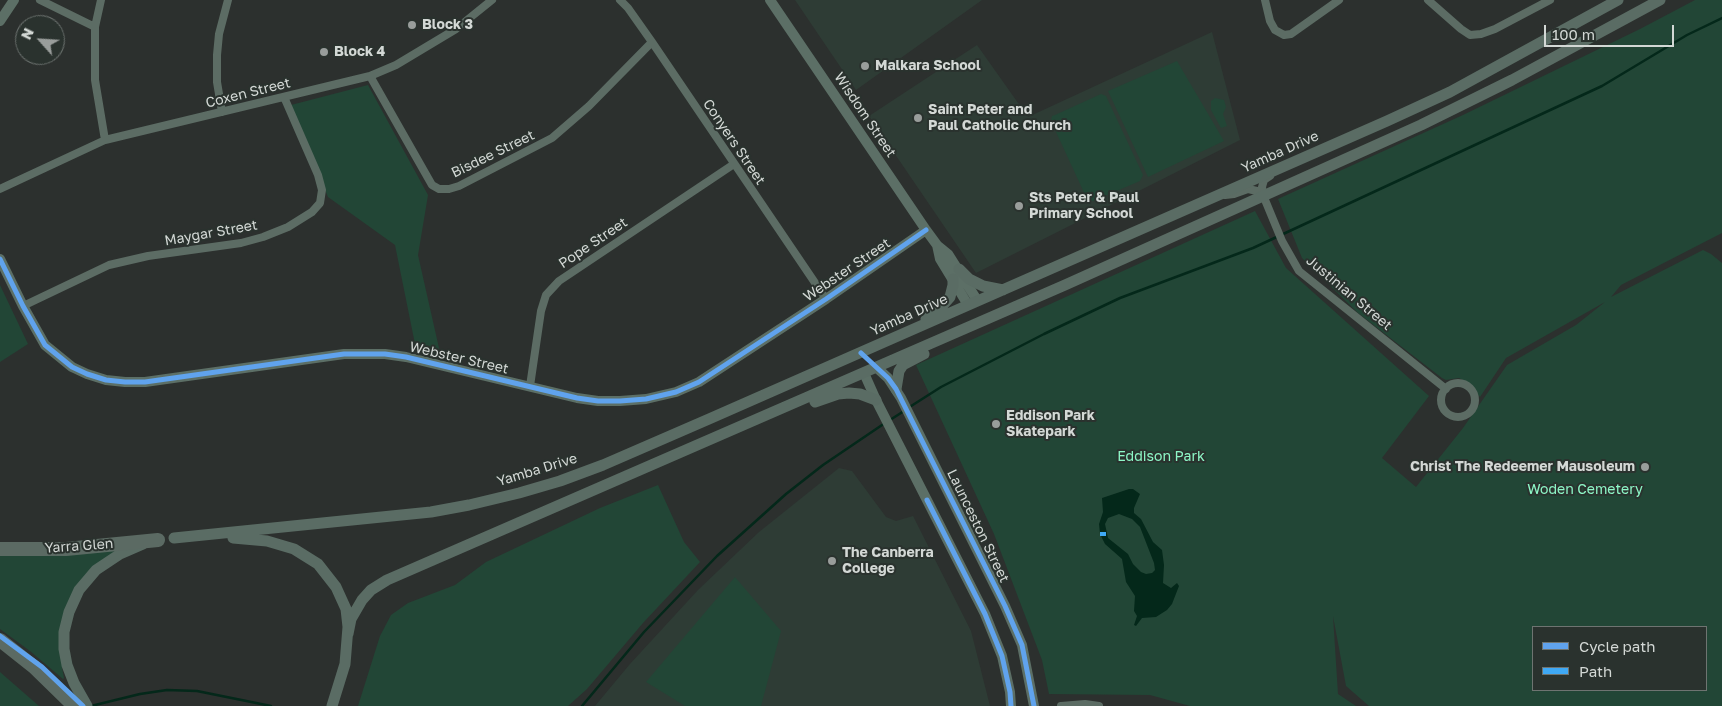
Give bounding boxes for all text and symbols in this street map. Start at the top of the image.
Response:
north arrow [15,15,65,65]
scale bar [1547,15,1677,47]
place label: Block 3 [422,17,473,33]
marker: Block 3 [406,19,418,31]
text: N [17,25,37,42]
text: 100 m [1552,25,1595,43]
place label: Block 4 [334,44,385,60]
marker: Block 4 [318,46,330,58]
place label: Malkara School [875,58,981,74]
marker: Malkara School [859,60,871,72]
street label: Wisdom Street [830,69,900,161]
street label: Coxen Street [204,74,292,112]
street label: Conyers Street [699,96,769,188]
place label: Saint Peter and Paul Catholic Church [928,102,1071,134]
marker: Saint Peter and Paul Catholic Church [912,112,924,124]
street label: Bisdee Street [449,127,537,181]
street label: Yamba Drive [1239,127,1321,177]
place label: Sts Peter & Paul Primary School [1029,190,1139,222]
marker: Sts Peter & Paul Primary School [1013,200,1025,212]
street label: Pope Street [556,214,630,272]
street label: Maygar Street [163,217,259,249]
street label: Webster Street [800,235,894,305]
street label: Justinian Street [1303,252,1395,334]
street label: Yamba Drive [868,290,950,340]
street label: Webster Street [408,338,510,378]
place label: Eddison Park Skatepark [1006,408,1095,441]
marker: Eddison Park Skatepark [990,418,1002,430]
park label: Eddison Park [1117,449,1205,465]
street label: Yamba Drive [495,450,579,490]
place label: Christ The Redeemer Mausoleum [1410,459,1635,475]
marker: Christ The Redeemer Mausoleum [1639,461,1651,473]
street label: Launceston Street [943,467,1013,585]
park label: Woden Cemetery [1527,482,1643,498]
street label: Yarra Glen [44,535,114,557]
place label: The Canberra College [842,545,934,578]
marker: The Canberra College [826,555,838,567]
legend [1532,626,1707,691]
text: Cycle path [1579,637,1655,655]
text: Path [1579,662,1612,680]

